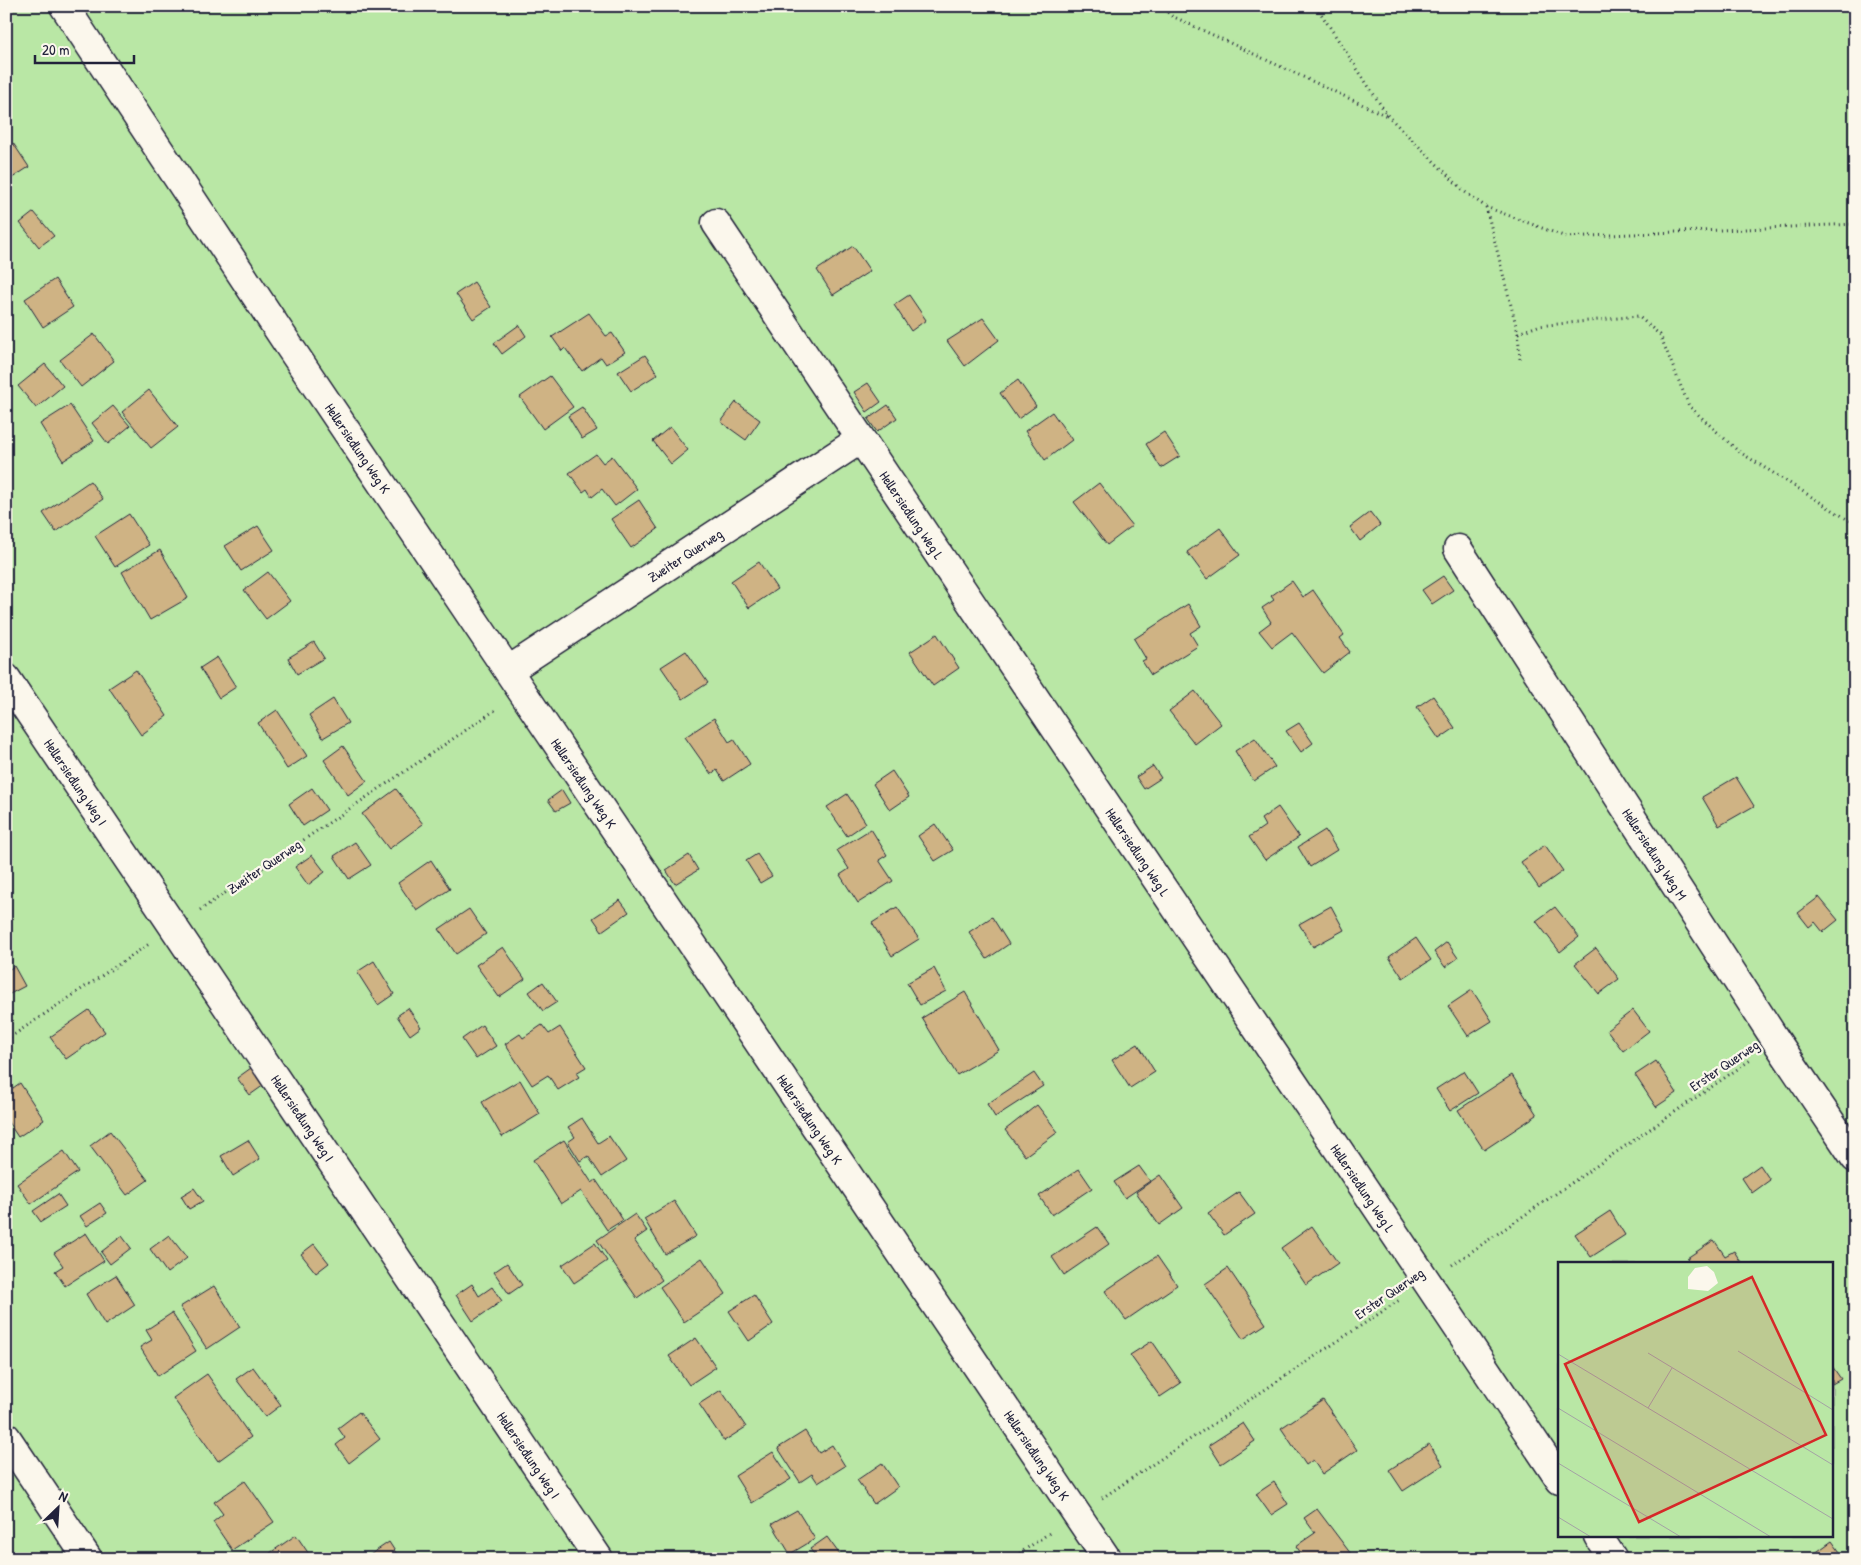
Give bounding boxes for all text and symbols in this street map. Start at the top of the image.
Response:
scale bar [35,32,134,64]
text: 20 m [42,39,69,60]
street label: Hellersiedlung Weg K [320,399,396,498]
street label: Hellersiedlung Weg L [875,467,949,563]
street label: Zweiter Querweg [644,524,726,587]
street label: Hellersiedlung Weg K [546,734,622,833]
street label: Hellersiedlung Weg I [39,735,112,830]
street label: Hellersiedlung Weg L [1101,804,1175,900]
street label: Hellersiedlung Weg M [1617,804,1692,904]
street label: Zweiter Querweg [223,834,305,899]
street label: Erster Querweg [1686,1035,1763,1096]
street label: Hellersiedlung Weg K [772,1070,848,1169]
street label: Hellersiedlung Weg I [266,1071,339,1166]
street label: Hellersiedlung Weg L [1326,1140,1400,1236]
inset map [1558,1262,1834,1538]
street label: Erster Querweg [1351,1263,1428,1324]
street label: Hellersiedlung Weg K [999,1406,1075,1505]
street label: Hellersiedlung Weg I [492,1408,565,1503]
north arrow [32,1482,82,1532]
text: N [56,1486,72,1506]

